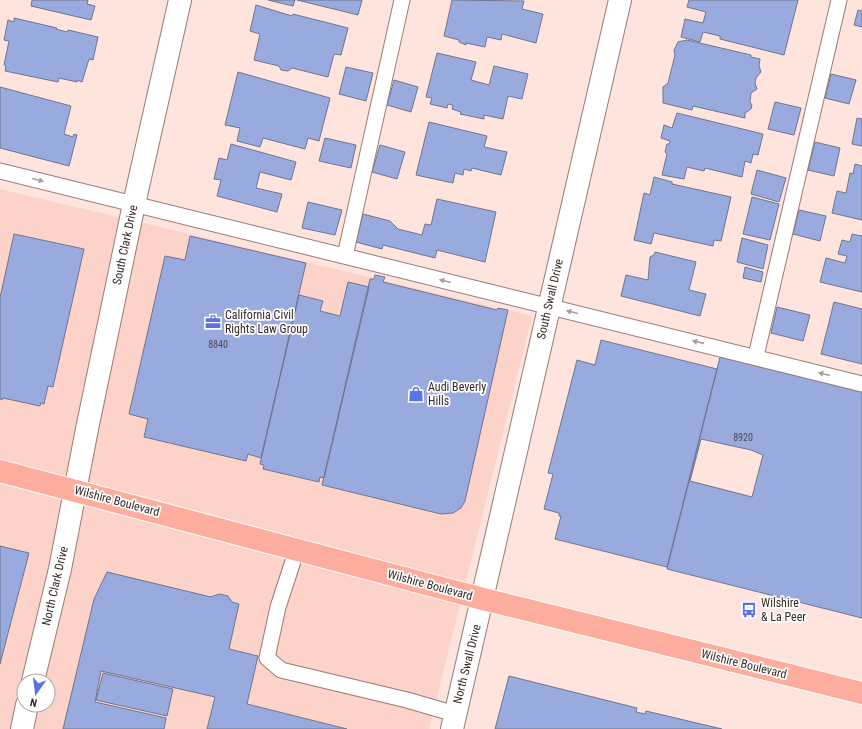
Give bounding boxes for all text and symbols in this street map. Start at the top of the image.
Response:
one-way arrow [32,178,44,184]
street label: South Clark Drive [110,203,140,286]
street label: South Swall Drive [534,257,566,341]
one-way arrow [439,277,452,283]
place label: California Civil Rights Law Group [225,308,308,336]
one-way arrow [565,309,578,315]
office icon: California Civil Rights Law Group [204,313,222,331]
house number: 8840 [208,339,228,350]
one-way arrow [692,339,704,345]
one-way arrow [818,371,830,377]
place label: Audi Beverly Hills [428,380,486,408]
shop icon: Audi Beverly Hills [407,385,425,403]
house number: 8920 [733,432,753,443]
street label: Wilshire Boulevard [73,483,161,519]
street label: North Clark Drive [39,545,71,627]
street label: Wilshire Boulevard [386,567,474,603]
place label: Wilshire & La Peer [761,596,806,624]
bus stop icon: Wilshire & La Peer [740,601,758,619]
street label: North Swall Drive [450,622,484,705]
street label: Wilshire Boulevard [700,647,788,681]
north arrow [16,673,56,713]
text: N [29,695,39,709]

